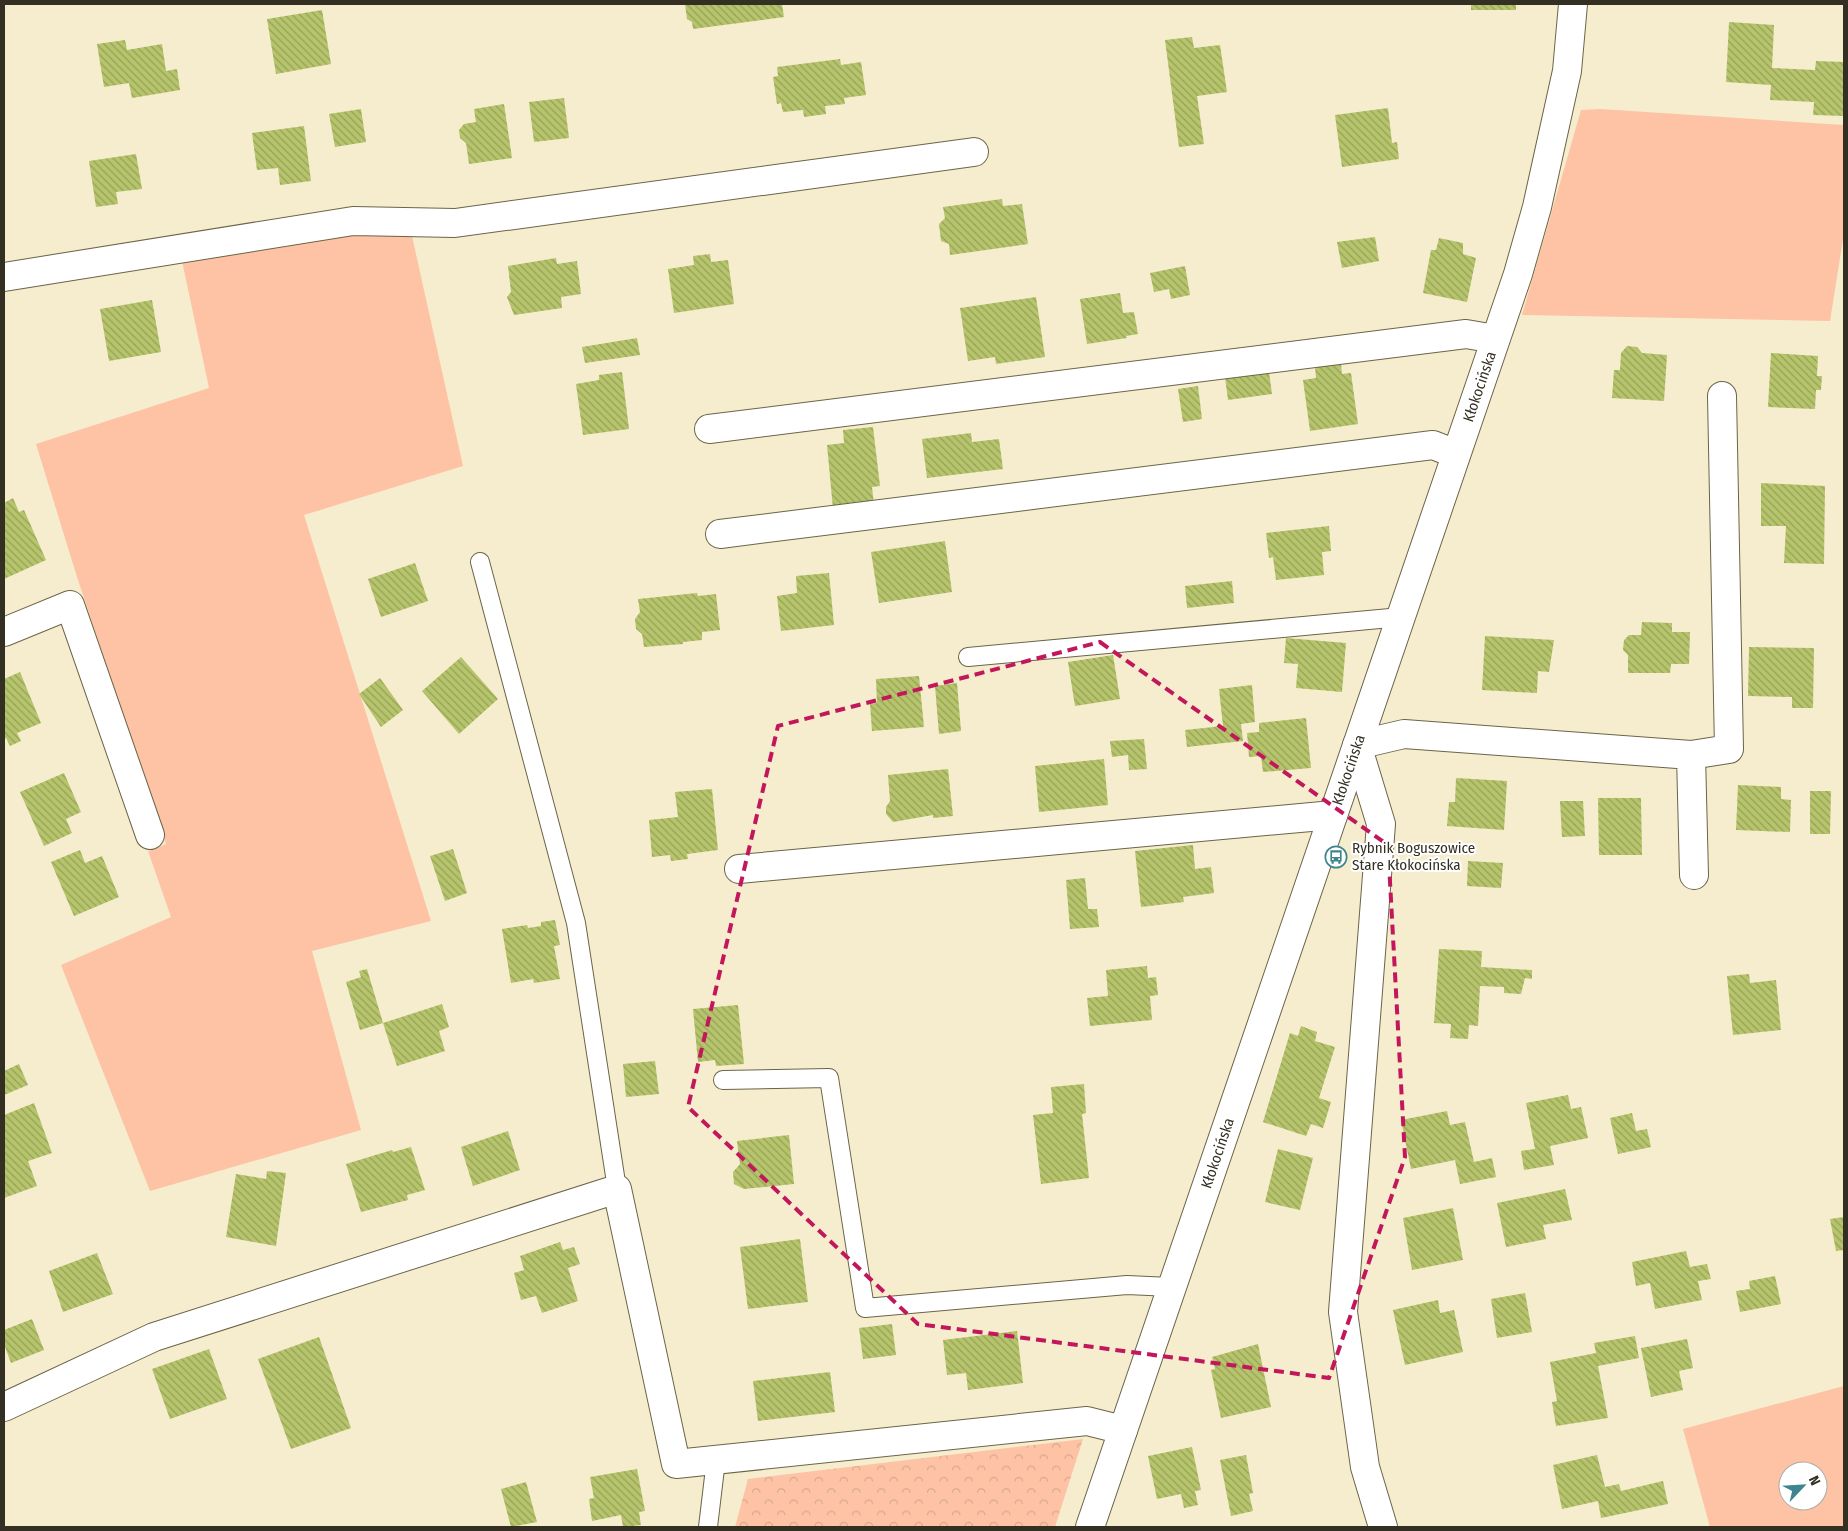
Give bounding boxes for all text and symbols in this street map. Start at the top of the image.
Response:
street label: Kłokocińska [1459,349,1500,424]
street label: Kłokocińska [1328,732,1369,808]
place label: Rybnik Boguszowice Stare Kłokocińska [1352,839,1475,874]
bus stop icon: Rybnik Boguszowice Stare Kłokocińska [1324,845,1348,869]
street label: Kłokocińska [1197,1116,1238,1191]
north arrow [1778,1461,1828,1511]
text: N [1805,1473,1824,1488]

